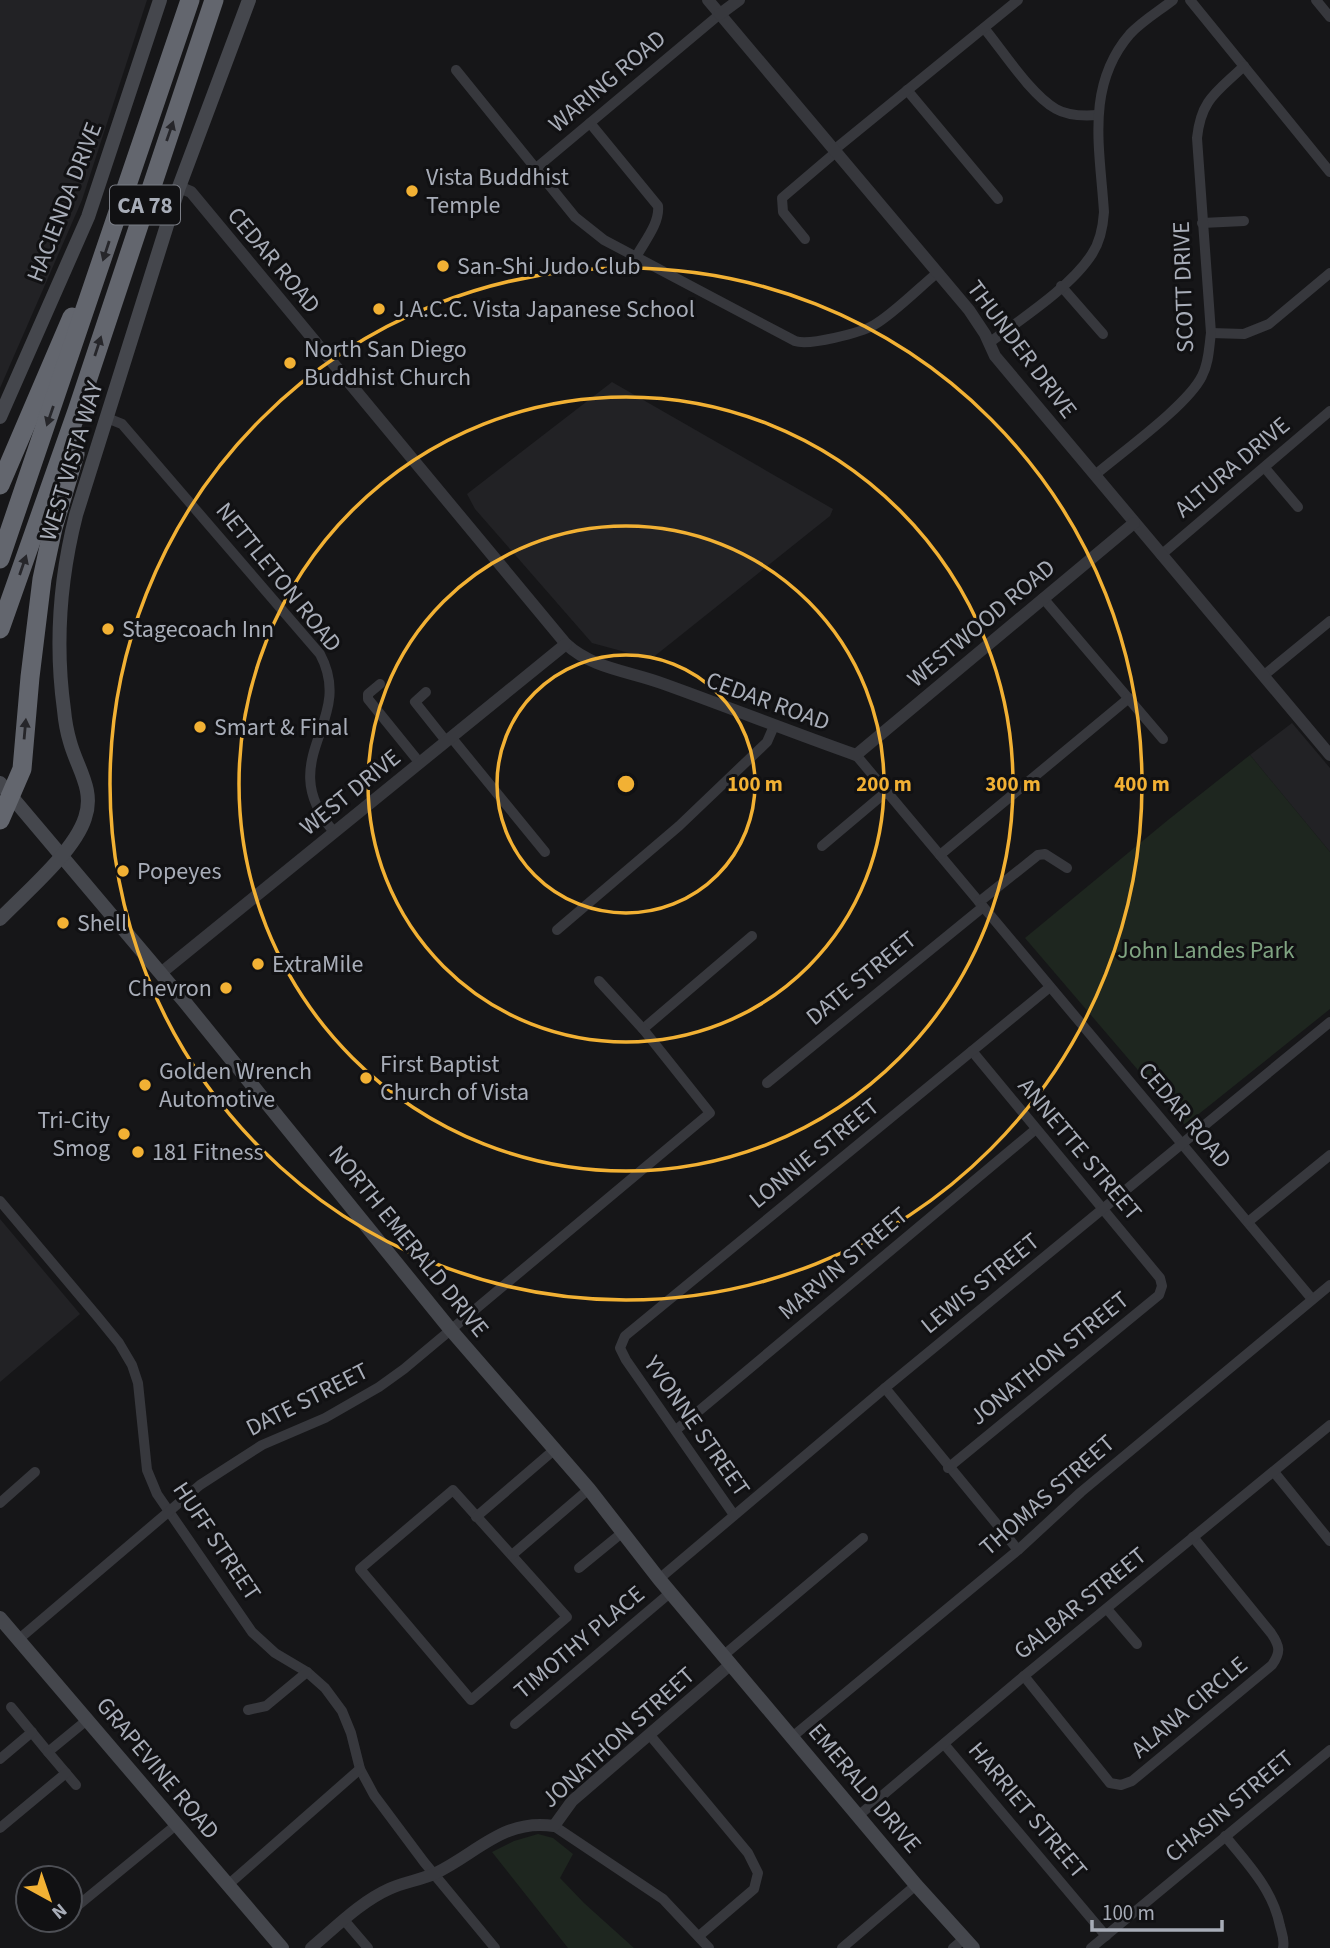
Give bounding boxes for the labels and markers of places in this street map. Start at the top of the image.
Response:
place label: Vista Buddhist Temple [426,160,569,223]
marker: Vista Buddhist Temple [404,183,420,199]
place label: San-Shi Judo Club [457,249,641,284]
marker: San-Shi Judo Club [435,258,451,274]
place label: J.A.C.C. Vista Japanese School [393,292,695,327]
marker: J.A.C.C. Vista Japanese School [371,301,387,317]
place label: North San Diego Buddhist Church [304,332,471,395]
marker: North San Diego Buddhist Church [282,355,298,371]
place label: Stagecoach Inn [122,612,274,647]
marker: Stagecoach Inn [100,621,116,637]
place label: Smart & Final [214,710,349,745]
marker: Smart & Final [192,719,208,735]
centre of rings [614,772,638,796]
place label: Popeyes [137,854,221,889]
marker: Popeyes [115,863,131,879]
place label: Shell [77,906,127,941]
marker: Shell [55,915,71,931]
place label: ExtraMile [272,947,363,982]
marker: ExtraMile [250,956,266,972]
place label: Chevron [128,971,212,1006]
marker: Chevron [218,980,234,996]
place label: First Baptist Church of Vista [380,1047,529,1110]
place label: Golden Wrench Automotive [159,1054,312,1117]
marker: First Baptist Church of Vista [358,1070,374,1086]
marker: Golden Wrench Automotive [137,1077,153,1093]
place label: Tri-City Smog [38,1103,110,1166]
marker: Tri-City Smog [116,1126,132,1142]
place label: 181 Fitness [152,1135,264,1170]
marker: 181 Fitness [130,1144,146,1160]

